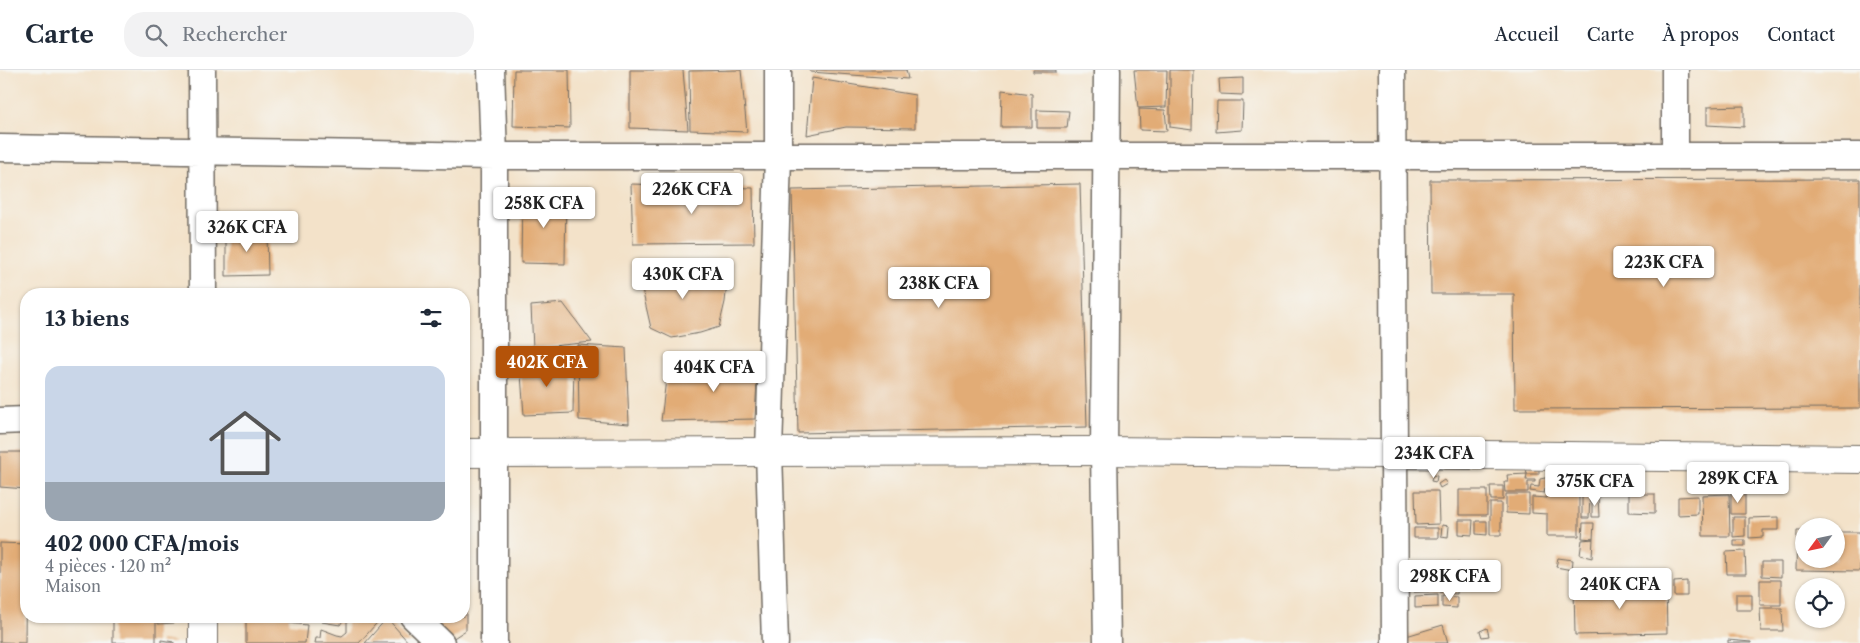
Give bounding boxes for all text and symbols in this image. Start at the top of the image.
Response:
search box [124,12,474,57]
text: Carte [25,20,94,49]
icon: search [142,21,170,49]
text: Rechercher [182,23,287,46]
text: Accueil [1495,24,1559,46]
text: Carte [1587,24,1634,46]
text: À propos [1662,24,1739,46]
text: Contact [1767,24,1835,46]
pin: 226K CFA [640,172,744,215]
text: 226K CFA [652,179,732,199]
pin: 258K CFA [492,186,596,229]
text: 258K CFA [504,193,584,213]
pin: 326K CFA [195,210,299,253]
text: 326K CFA [207,217,287,237]
pin: 223K CFA [1612,246,1716,288]
text: 223K CFA [1624,252,1704,272]
pin: 430K CFA [631,258,735,300]
text: 430K CFA [643,264,723,284]
pin: 238K CFA [887,266,991,309]
text: 238K CFA [899,273,979,293]
icon: filters [417,304,445,332]
text: 13 biens [45,306,129,331]
pin: 402K CFA [495,346,599,388]
pin: 404K CFA [662,350,766,393]
text: 402K CFA [507,352,587,372]
text: 404K CFA [674,357,754,377]
icon: home [200,398,290,488]
pin: 234K CFA [1382,436,1486,479]
text: 234K CFA [1394,443,1474,463]
pin: 289K CFA [1686,462,1790,504]
pin: 375K CFA [1543,464,1647,507]
text: 289K CFA [1698,468,1778,488]
text: 375K CFA [1556,471,1634,491]
north arrow [1795,518,1845,568]
map controls [1795,518,1845,628]
text: 402 000 CFA/mois [45,531,239,556]
text: 4 pièces · 120 m² [45,556,171,576]
pin: 298K CFA [1398,560,1502,602]
text: 298K CFA [1410,566,1490,586]
pin: 240K CFA [1568,568,1672,610]
text: 240K CFA [1580,574,1660,594]
text: Maison [45,576,101,596]
button: locate [1795,578,1845,628]

